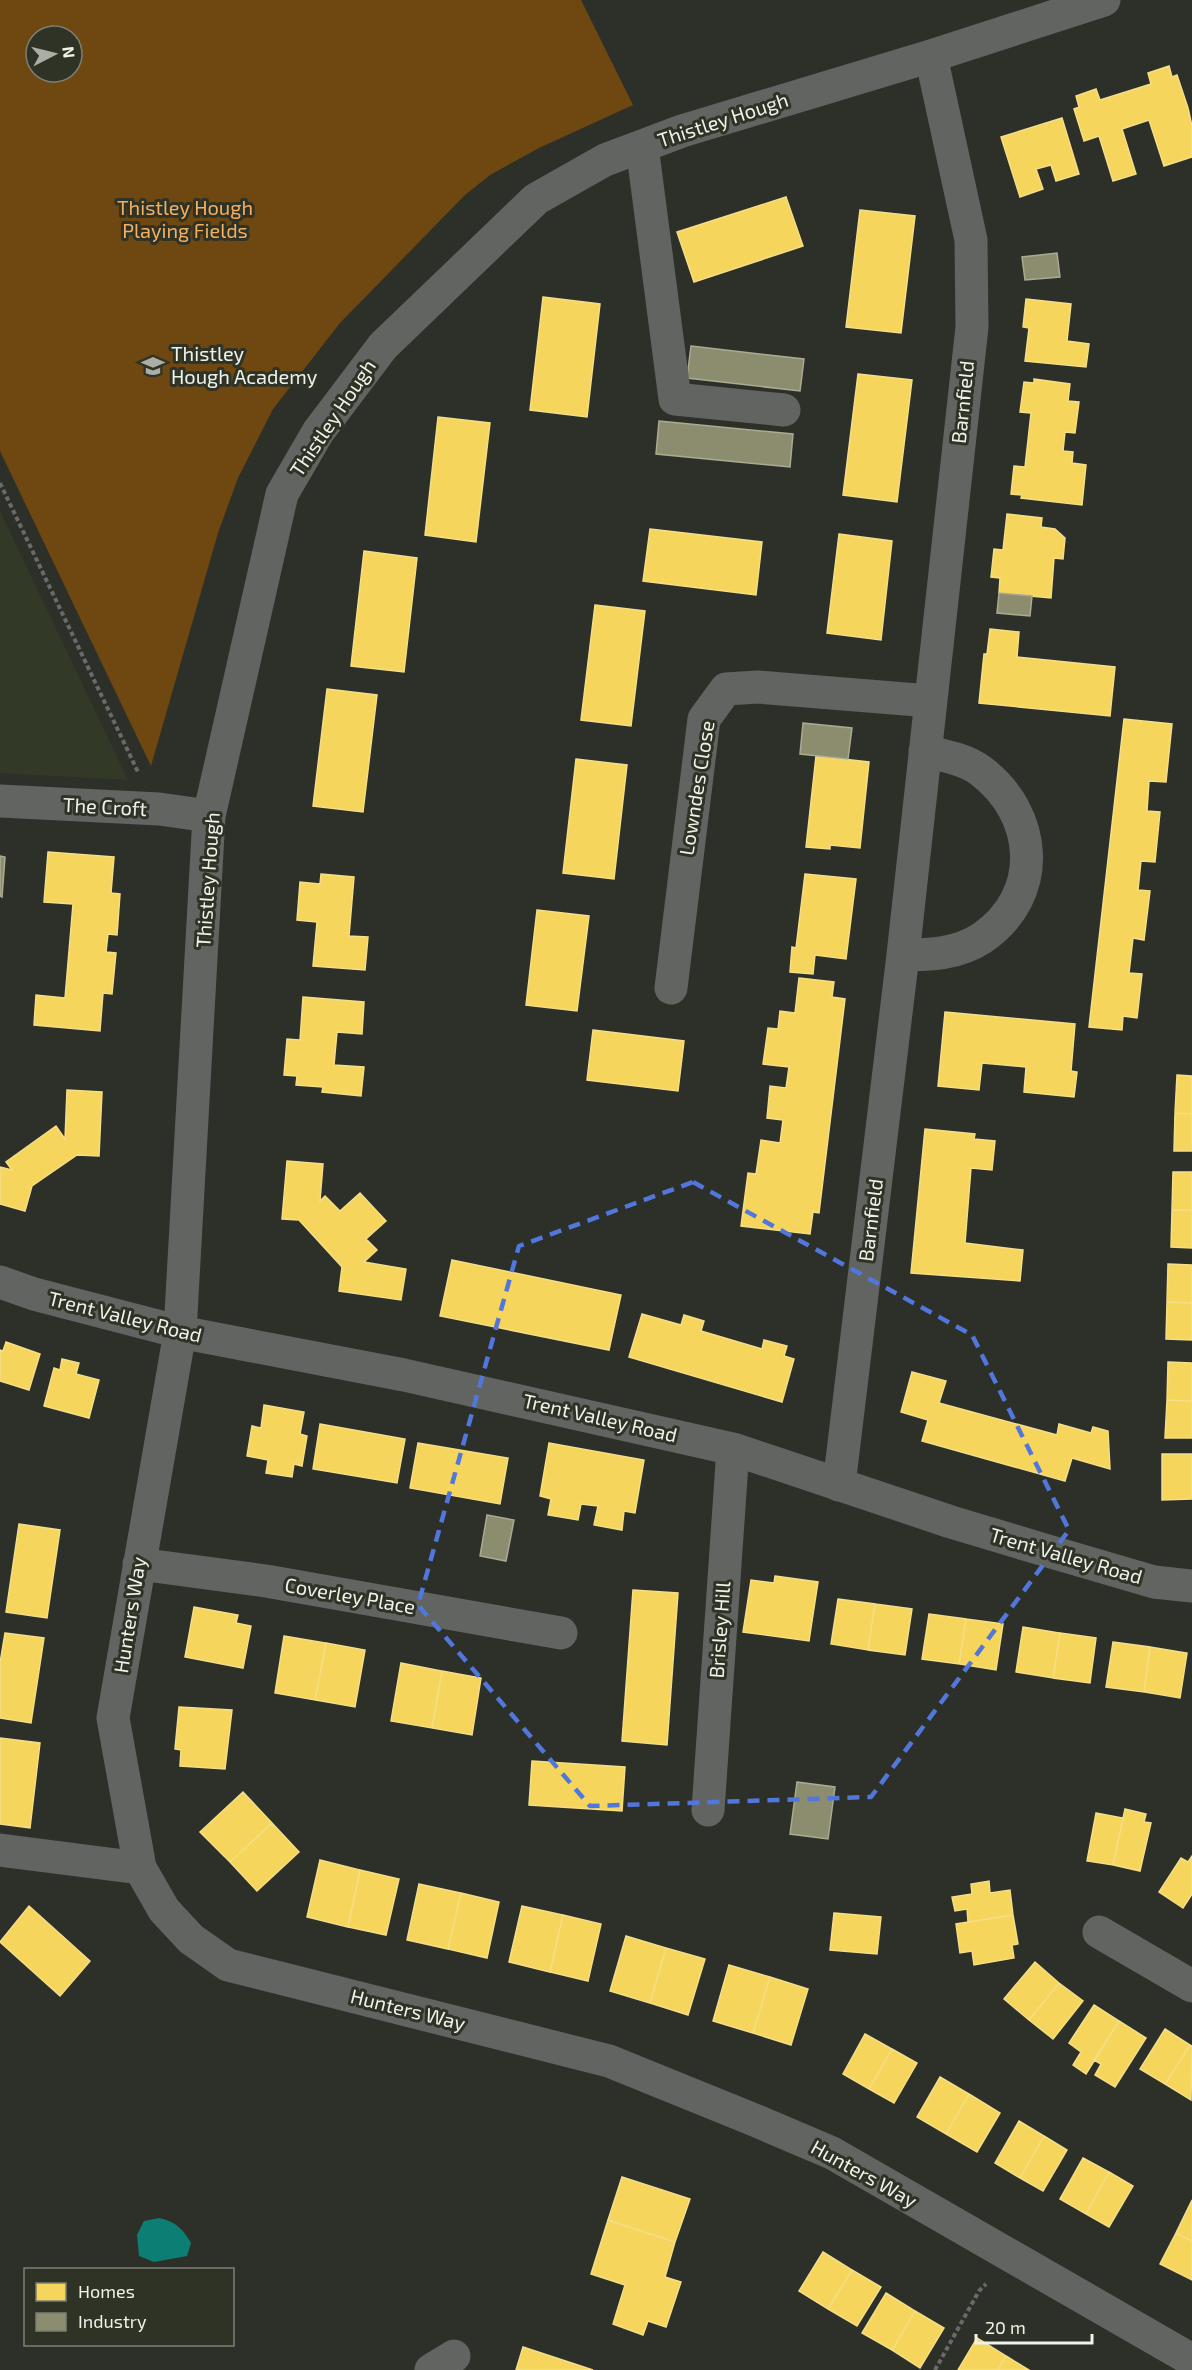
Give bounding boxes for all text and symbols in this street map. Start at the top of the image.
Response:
north arrow [24,24,84,84]
text: N [59,45,80,59]
street label: Thistley Hough [654,87,791,151]
park label: Thistley Hough Playing Fields [117,195,253,242]
place label: Thistley Hough Academy [171,341,318,388]
school or university icon: Thistley Hough Academy [140,353,166,379]
street label: Thistley Hough [284,354,380,481]
street label: Barnfield [946,359,978,445]
street label: Lowndes Close [674,719,719,857]
street label: The Croft [62,792,148,820]
street label: Thistley Hough [190,811,224,949]
street label: Barnfield [853,1177,887,1263]
street label: Trent Valley Road [46,1285,204,1347]
street label: Trent Valley Road [521,1388,680,1446]
street label: Trent Valley Road [987,1522,1145,1588]
street label: Hunters Way [108,1555,150,1675]
street label: Coverley Place [283,1572,417,1618]
street label: Brisley Hill [704,1581,734,1679]
street label: Hunters Way [348,1983,469,2035]
street label: Hunters Way [807,2134,922,2212]
legend [24,2268,234,2346]
text: Homes [78,2280,135,2302]
scale bar [976,2307,1092,2345]
text: Industry [78,2310,147,2332]
text: 20 m [985,2316,1026,2338]

